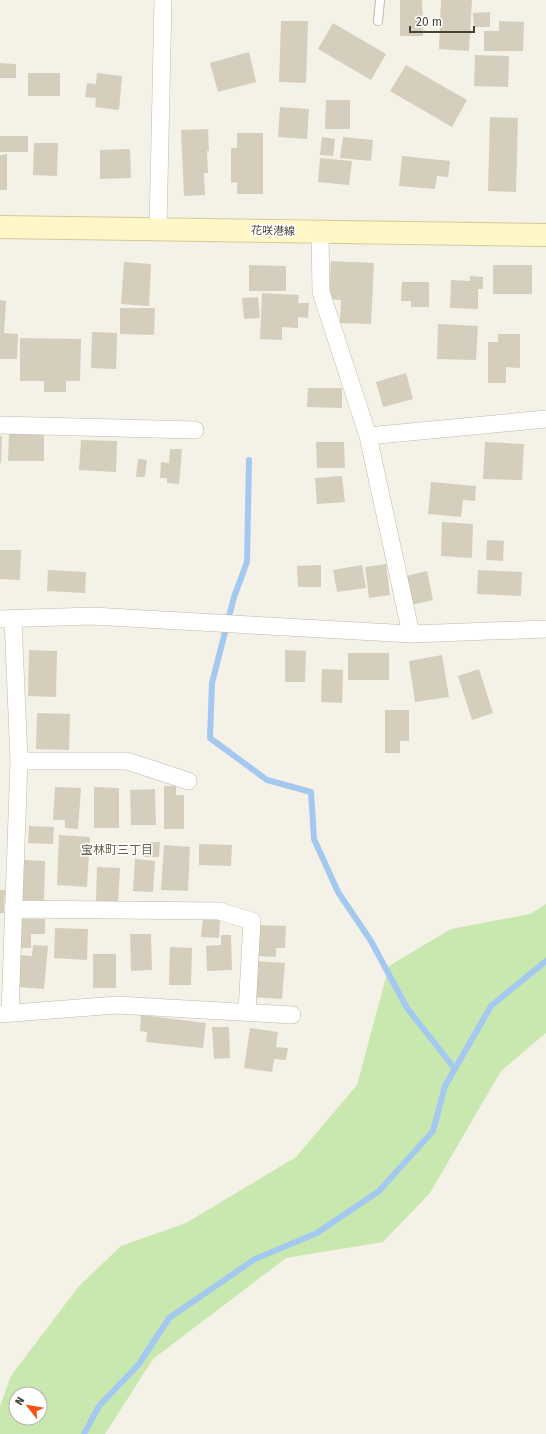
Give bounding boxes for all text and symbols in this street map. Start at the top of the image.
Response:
scale bar [410,8,474,34]
text: 20 m [416,15,442,29]
street label: 花咲港線 [251,224,295,238]
district label: 宝林町三丁目 [81,843,153,857]
north arrow [8,1386,48,1426]
text: N [12,1395,27,1408]

